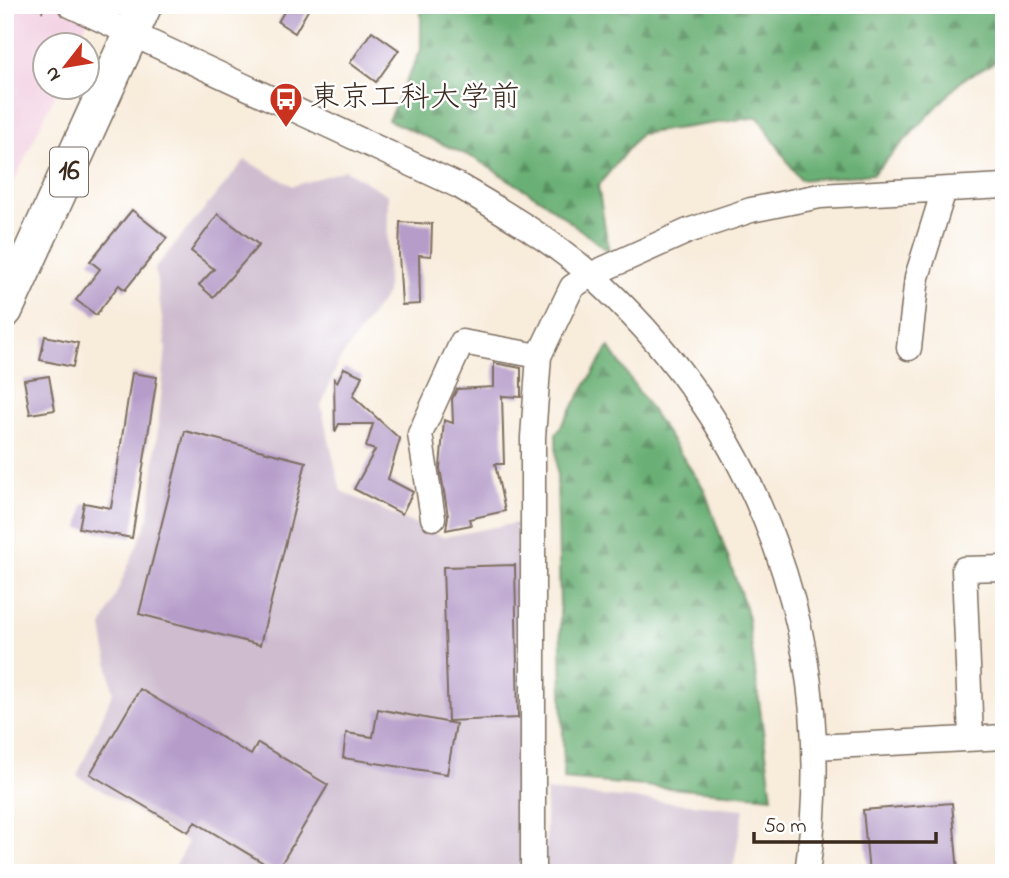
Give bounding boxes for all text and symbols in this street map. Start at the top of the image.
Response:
north arrow [32,32,102,102]
text: N [39,61,68,86]
place label: 東京工科大学前 [310,77,520,121]
bus stop icon: 東京工科大学前 [267,80,305,129]
road number: 16 [50,148,88,196]
scale bar [754,801,936,845]
text: 50 m [764,812,807,842]

